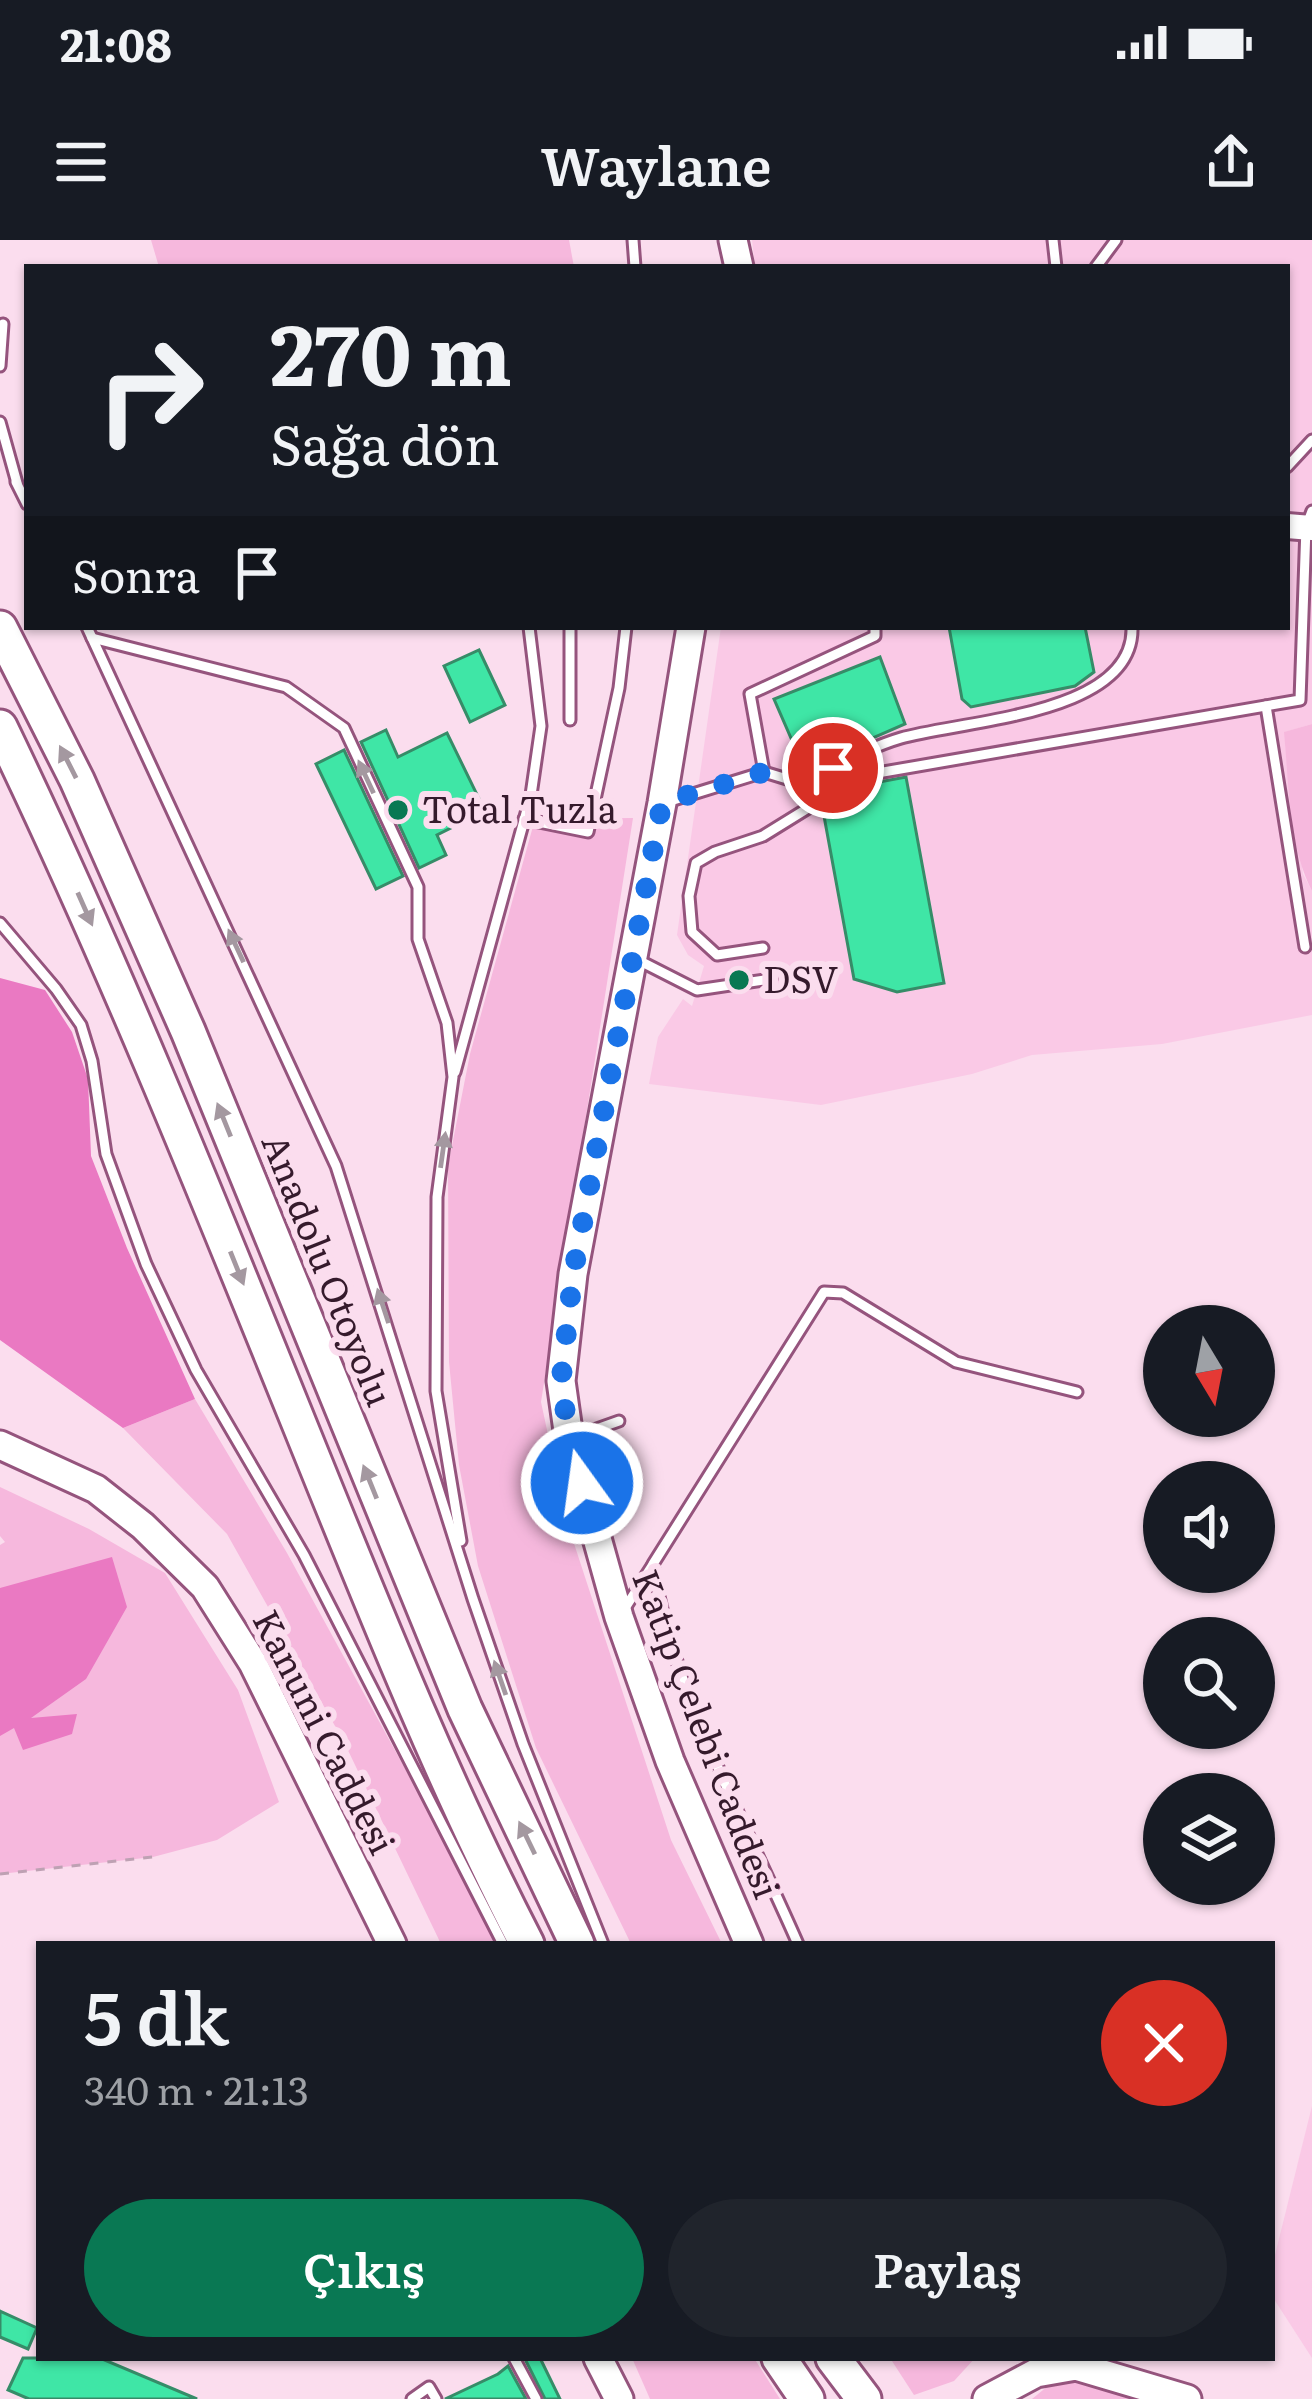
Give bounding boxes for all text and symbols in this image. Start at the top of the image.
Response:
text: 21:08 [60,9,172,76]
text: Waylane [540,122,772,203]
icon: menu [48,129,114,195]
icon: share [1198,129,1264,195]
text: 270 m [270,287,512,412]
icon: right [72,312,228,468]
text: Sağa dön [270,401,500,482]
text: Sonra [72,540,200,607]
icon: arrive [224,540,290,606]
pin [782,717,884,819]
icon: arrive [800,735,866,801]
one-way arrow [59,745,79,780]
one-way arrow [356,759,376,794]
place label: Total Tuzla [422,781,618,834]
marker: Total Tuzla [385,797,411,823]
one-way arrow [75,892,95,927]
one-way arrow [225,928,245,963]
place label: DSV [763,951,838,1004]
marker: DSV [726,967,752,993]
one-way arrow [214,1101,233,1137]
street label: Anadolu Otoyolu [251,1125,408,1413]
one-way arrow [434,1130,453,1168]
one-way arrow [228,1251,247,1287]
one-way arrow [373,1287,392,1324]
north arrow [1143,1305,1275,1437]
map controls [1143,1305,1275,1905]
position arrow [519,1420,645,1546]
button: sound [1143,1461,1275,1593]
one-way arrow [360,1463,379,1499]
street label: Katip Çelebi Caddesi [621,1561,795,1905]
street label: Kanuni Caddesi [242,1599,411,1862]
button: search [1143,1617,1275,1749]
one-way arrow [490,1660,508,1696]
button: layers [1143,1773,1275,1905]
one-way arrow [517,1820,537,1855]
text: 5 dk [84,1960,229,2067]
button: close [1101,1980,1227,2106]
text: 340 m · 21:13 [84,2059,309,2117]
button: Çıkış [84,2199,644,2337]
button: Paylaş [668,2199,1227,2337]

